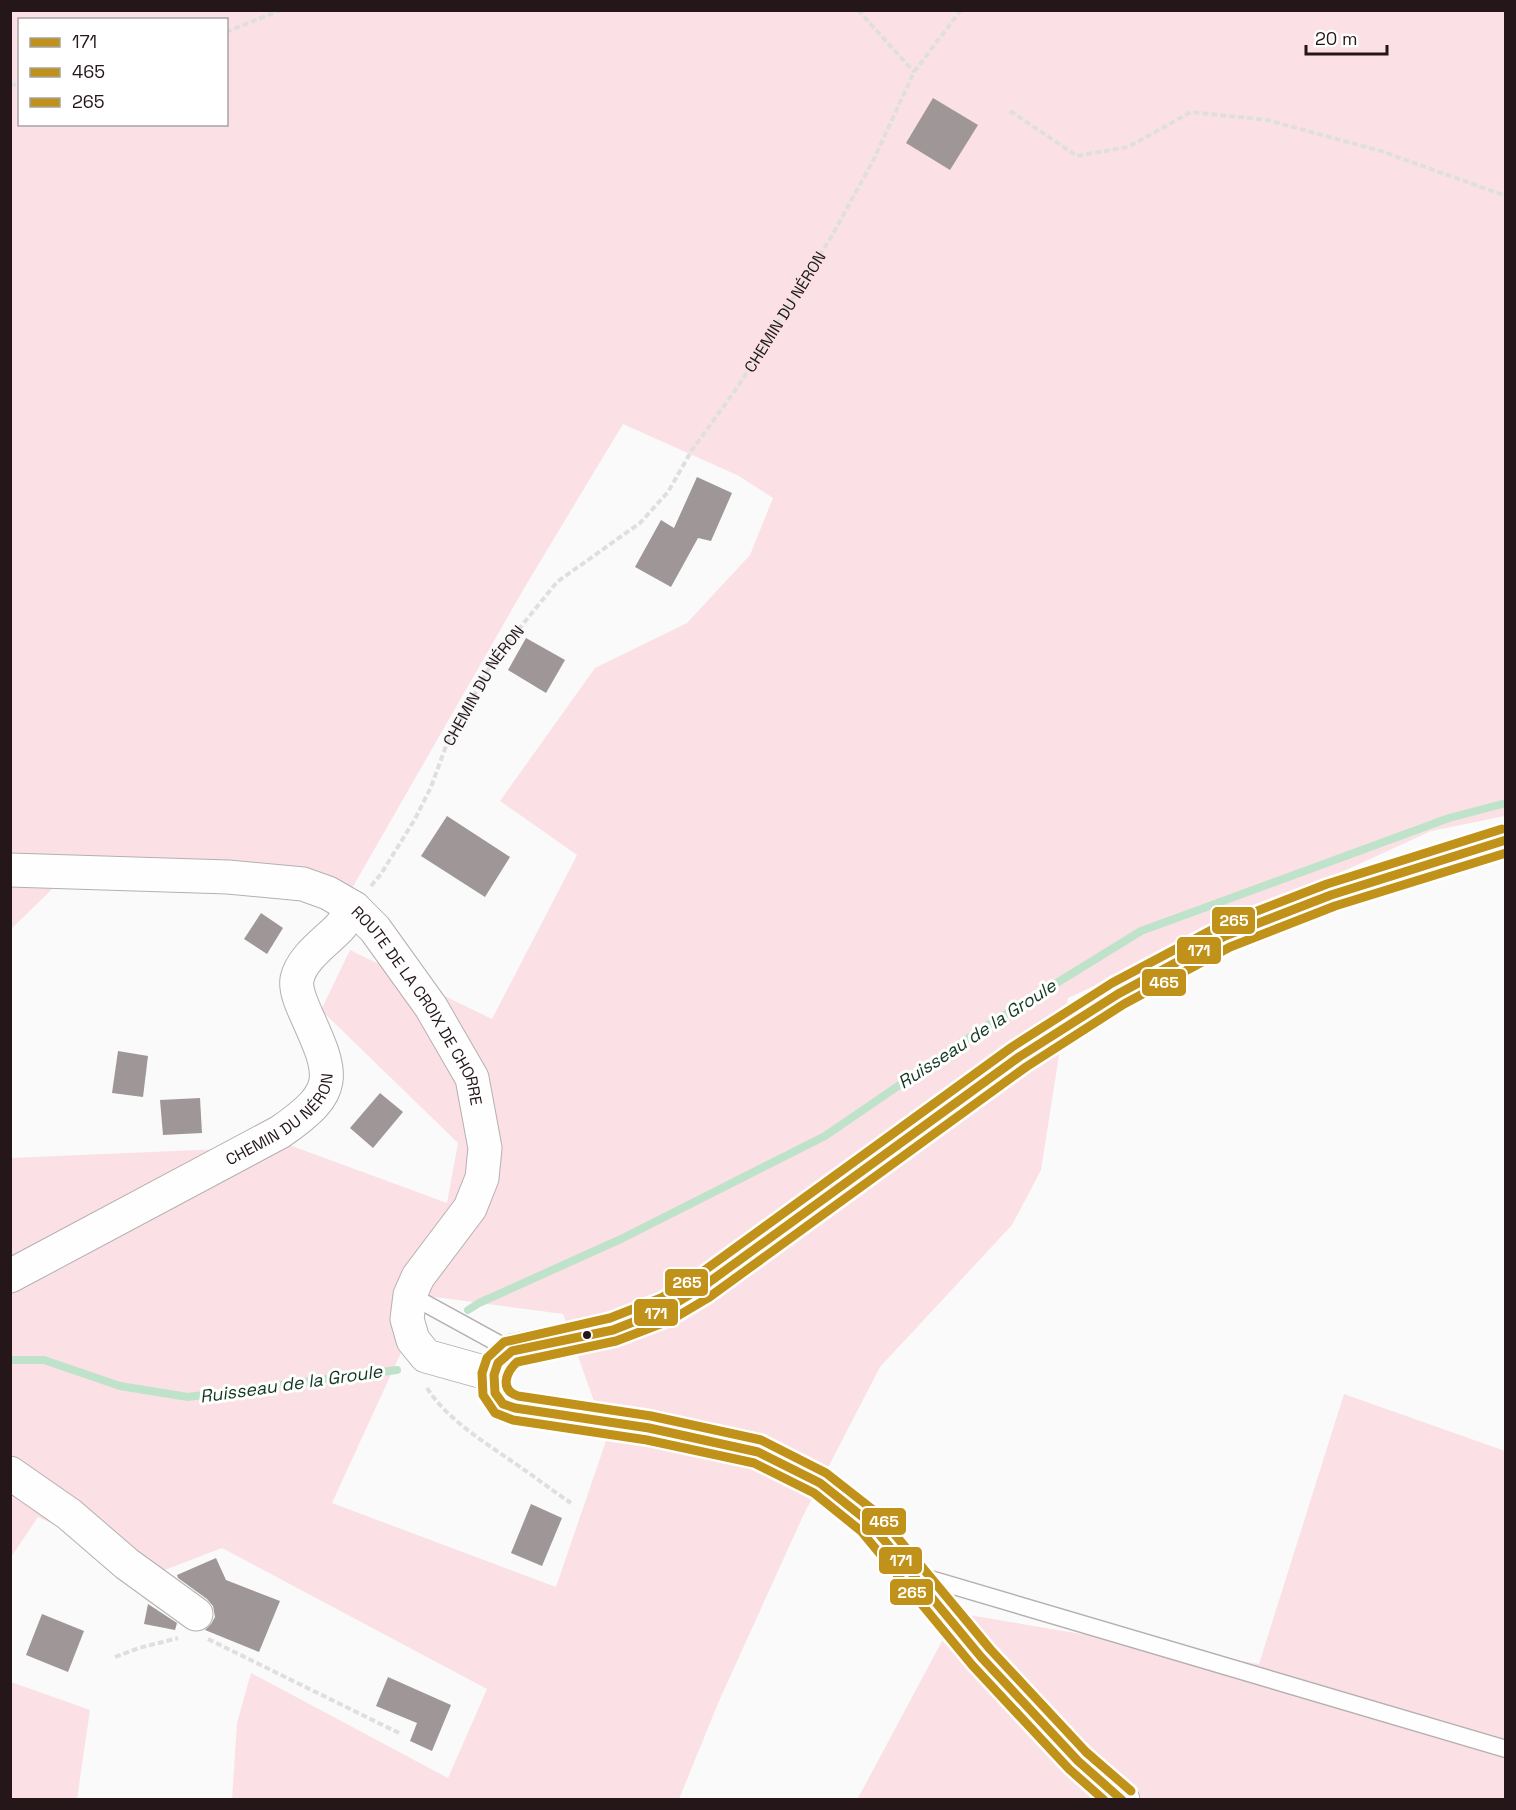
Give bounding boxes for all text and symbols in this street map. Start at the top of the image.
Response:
legend [18,18,228,126]
scale bar [1306,18,1387,56]
text: 20 m [1315,27,1358,50]
text: 171 [72,30,97,53]
text: 465 [72,60,105,83]
text: 265 [72,90,105,113]
street label: CHEMIN DU NÉRON [739,248,831,376]
street label: CHEMIN DU NÉRON [438,621,529,750]
street label: ROUTE DE LA CROIX DE CHORRE [347,901,487,1107]
line badge: 265 [1211,906,1256,935]
text: 265 [1220,910,1249,931]
line badge: 171 [1176,936,1222,965]
text: 171 [1187,940,1211,961]
line badge: 465 [1141,968,1187,997]
text: 465 [1149,972,1179,993]
water label: Ruisseau de la Groule [893,973,1061,1093]
street label: CHEMIN DU NÉRON [222,1072,338,1170]
line badge: 265 [664,1268,709,1297]
text: 265 [673,1272,702,1293]
line badge: 171 [633,1298,679,1327]
text: 171 [644,1303,668,1324]
unlabelled marker [581,1329,593,1341]
water label: Ruisseau de la Groule [198,1359,385,1408]
line badge: 465 [861,1507,907,1536]
text: 465 [869,1511,899,1532]
line badge: 171 [878,1546,923,1575]
text: 171 [889,1550,913,1571]
line badge: 265 [889,1578,934,1606]
text: 265 [898,1582,927,1603]

